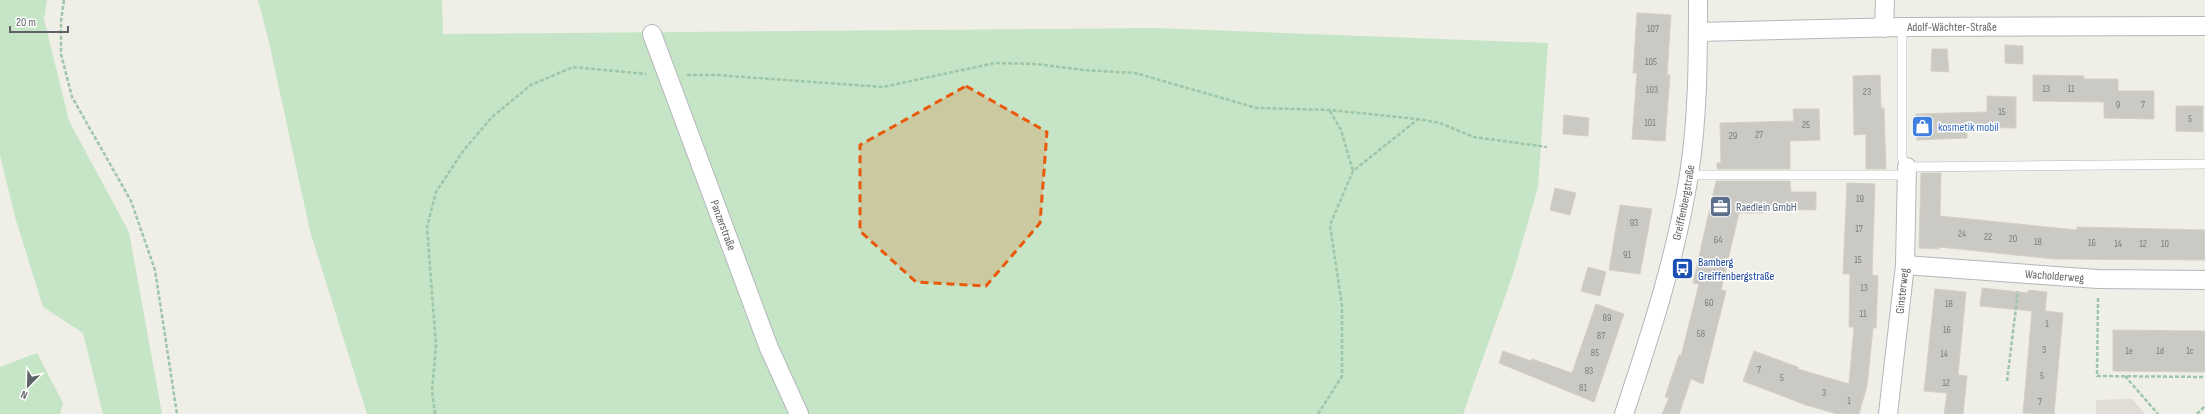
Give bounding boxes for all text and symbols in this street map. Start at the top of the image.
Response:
scale bar [10,8,68,34]
text: 20 m [16,15,36,30]
street label: Adolf-Wächter-Straße [1906,19,1997,34]
house number: 107 [1647,23,1659,35]
house number: 105 [1645,56,1657,68]
house number: 13 [2042,83,2050,95]
house number: 11 [2068,83,2075,95]
house number: 103 [1646,84,1658,96]
house number: 23 [1863,86,1871,98]
house number: 9 [2116,99,2120,111]
house number: 7 [2141,99,2145,111]
house number: 15 [1998,106,2006,118]
house number: 5 [2188,113,2192,125]
shop icon: kosmetik mobil [1910,114,1936,140]
house number: 101 [1644,117,1656,129]
house number: 25 [1802,119,1810,131]
place label: kosmetik mobil [1938,120,1999,135]
house number: 27 [1755,129,1763,141]
house number: 29 [1729,130,1737,142]
street label: Greiffenbergstraße [1669,164,1698,242]
house number: 19 [1856,193,1864,205]
office icon: Raedlein GmbH [1707,194,1733,220]
street label: Panzerstraße [707,198,740,253]
place label: Raedlein GmbH [1736,200,1797,215]
house number: 93 [1630,217,1638,229]
house number: 17 [1855,223,1863,235]
house number: 24 [1958,228,1966,240]
house number: 22 [1984,231,1992,243]
house number: 20 [2009,233,2017,245]
house number: 64 [1714,234,1722,246]
house number: 18 [2034,236,2042,248]
house number: 16 [2088,237,2096,249]
house number: 14 [2114,238,2122,250]
house number: 12 [2139,238,2147,250]
house number: 10 [2161,238,2169,250]
house number: 91 [1623,249,1631,261]
house number: 15 [1854,254,1862,266]
place label: Bamberg Greiffenbergstraße [1698,255,1774,284]
bus stop icon: Bamberg Greiffenbergstraße [1670,256,1696,282]
street label: Wacholderweg [2025,266,2085,285]
street label: Ginsterweg [1892,267,1912,315]
house number: 13 [1860,282,1868,294]
house number: 60 [1705,297,1713,309]
house number: 18 [1945,298,1953,310]
house number: 11 [1860,308,1867,320]
house number: 89 [1603,312,1611,324]
house number: 1 [2045,318,2049,330]
house number: 16 [1943,324,1951,336]
house number: 58 [1697,328,1705,340]
house number: 87 [1597,330,1605,342]
house number: 3 [2042,344,2046,356]
house number: 1e [2125,345,2133,357]
house number: 1d [2156,345,2164,357]
house number: 1c [2186,345,2194,357]
house number: 85 [1591,347,1599,359]
house number: 14 [1940,348,1948,360]
house number: 7 [1757,364,1761,376]
house number: 83 [1585,365,1593,377]
north arrow [8,366,48,406]
house number: 5 [2040,370,2044,382]
house number: 5 [1780,372,1784,384]
house number: 12 [1942,377,1950,389]
house number: 81 [1579,382,1587,394]
house number: 3 [1822,387,1826,399]
text: N [19,388,30,402]
house number: 1 [1847,395,1851,407]
house number: 7 [2038,396,2042,408]

